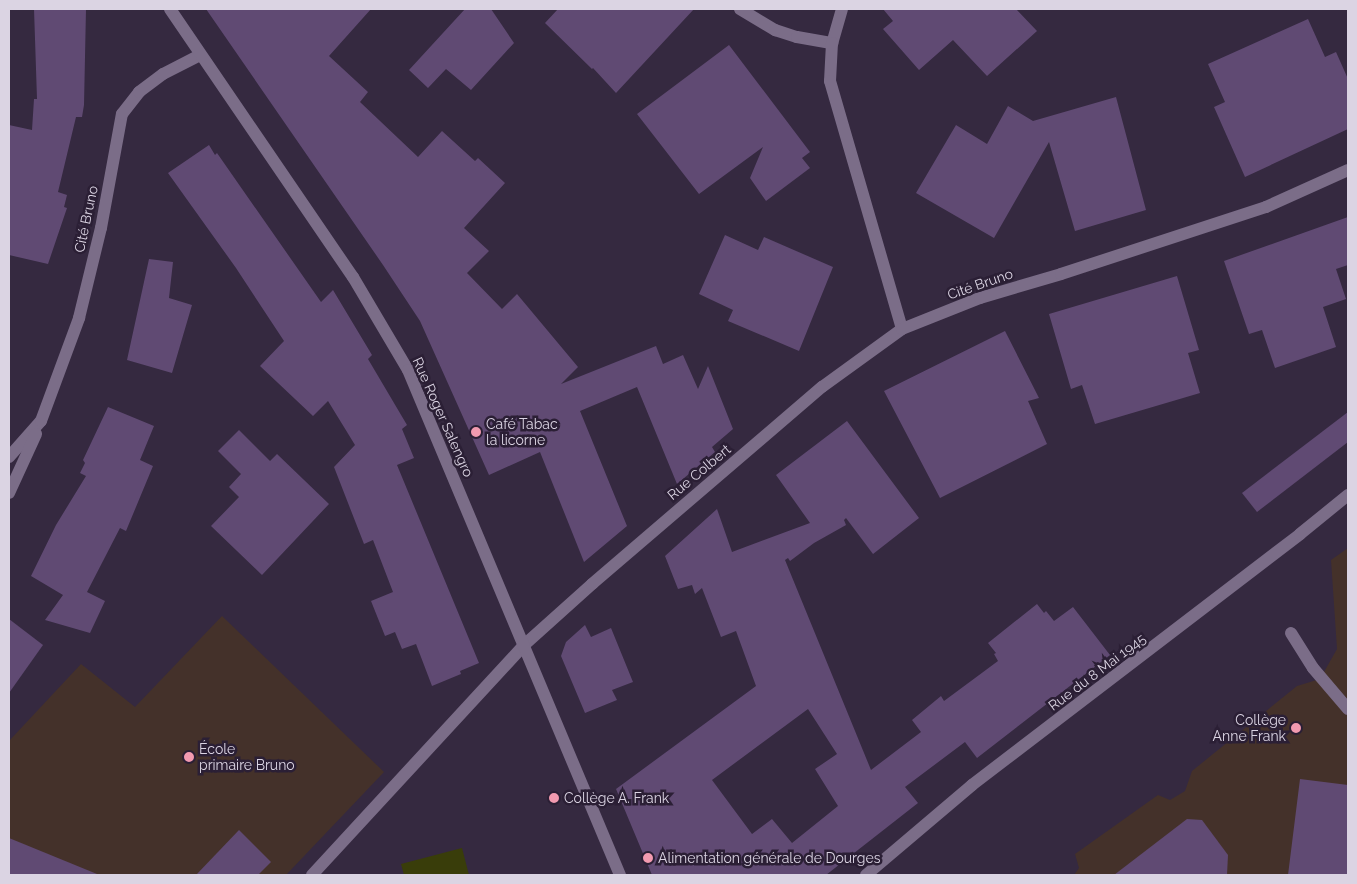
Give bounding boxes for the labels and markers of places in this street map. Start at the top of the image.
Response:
place label: Café Tabac la licorne [486,416,558,448]
marker: Café Tabac la licorne [470,426,482,438]
place label: Collège Anne Frank [1213,712,1286,744]
marker: Collège Anne Frank [1290,722,1302,734]
place label: École primaire Bruno [199,741,295,774]
marker: École primaire Bruno [183,751,195,763]
place label: Collège A. Frank [564,790,670,806]
marker: Collège A. Frank [548,792,560,804]
place label: Alimentation générale de Dourges [658,850,880,866]
marker: Alimentation générale de Dourges [642,852,654,864]

